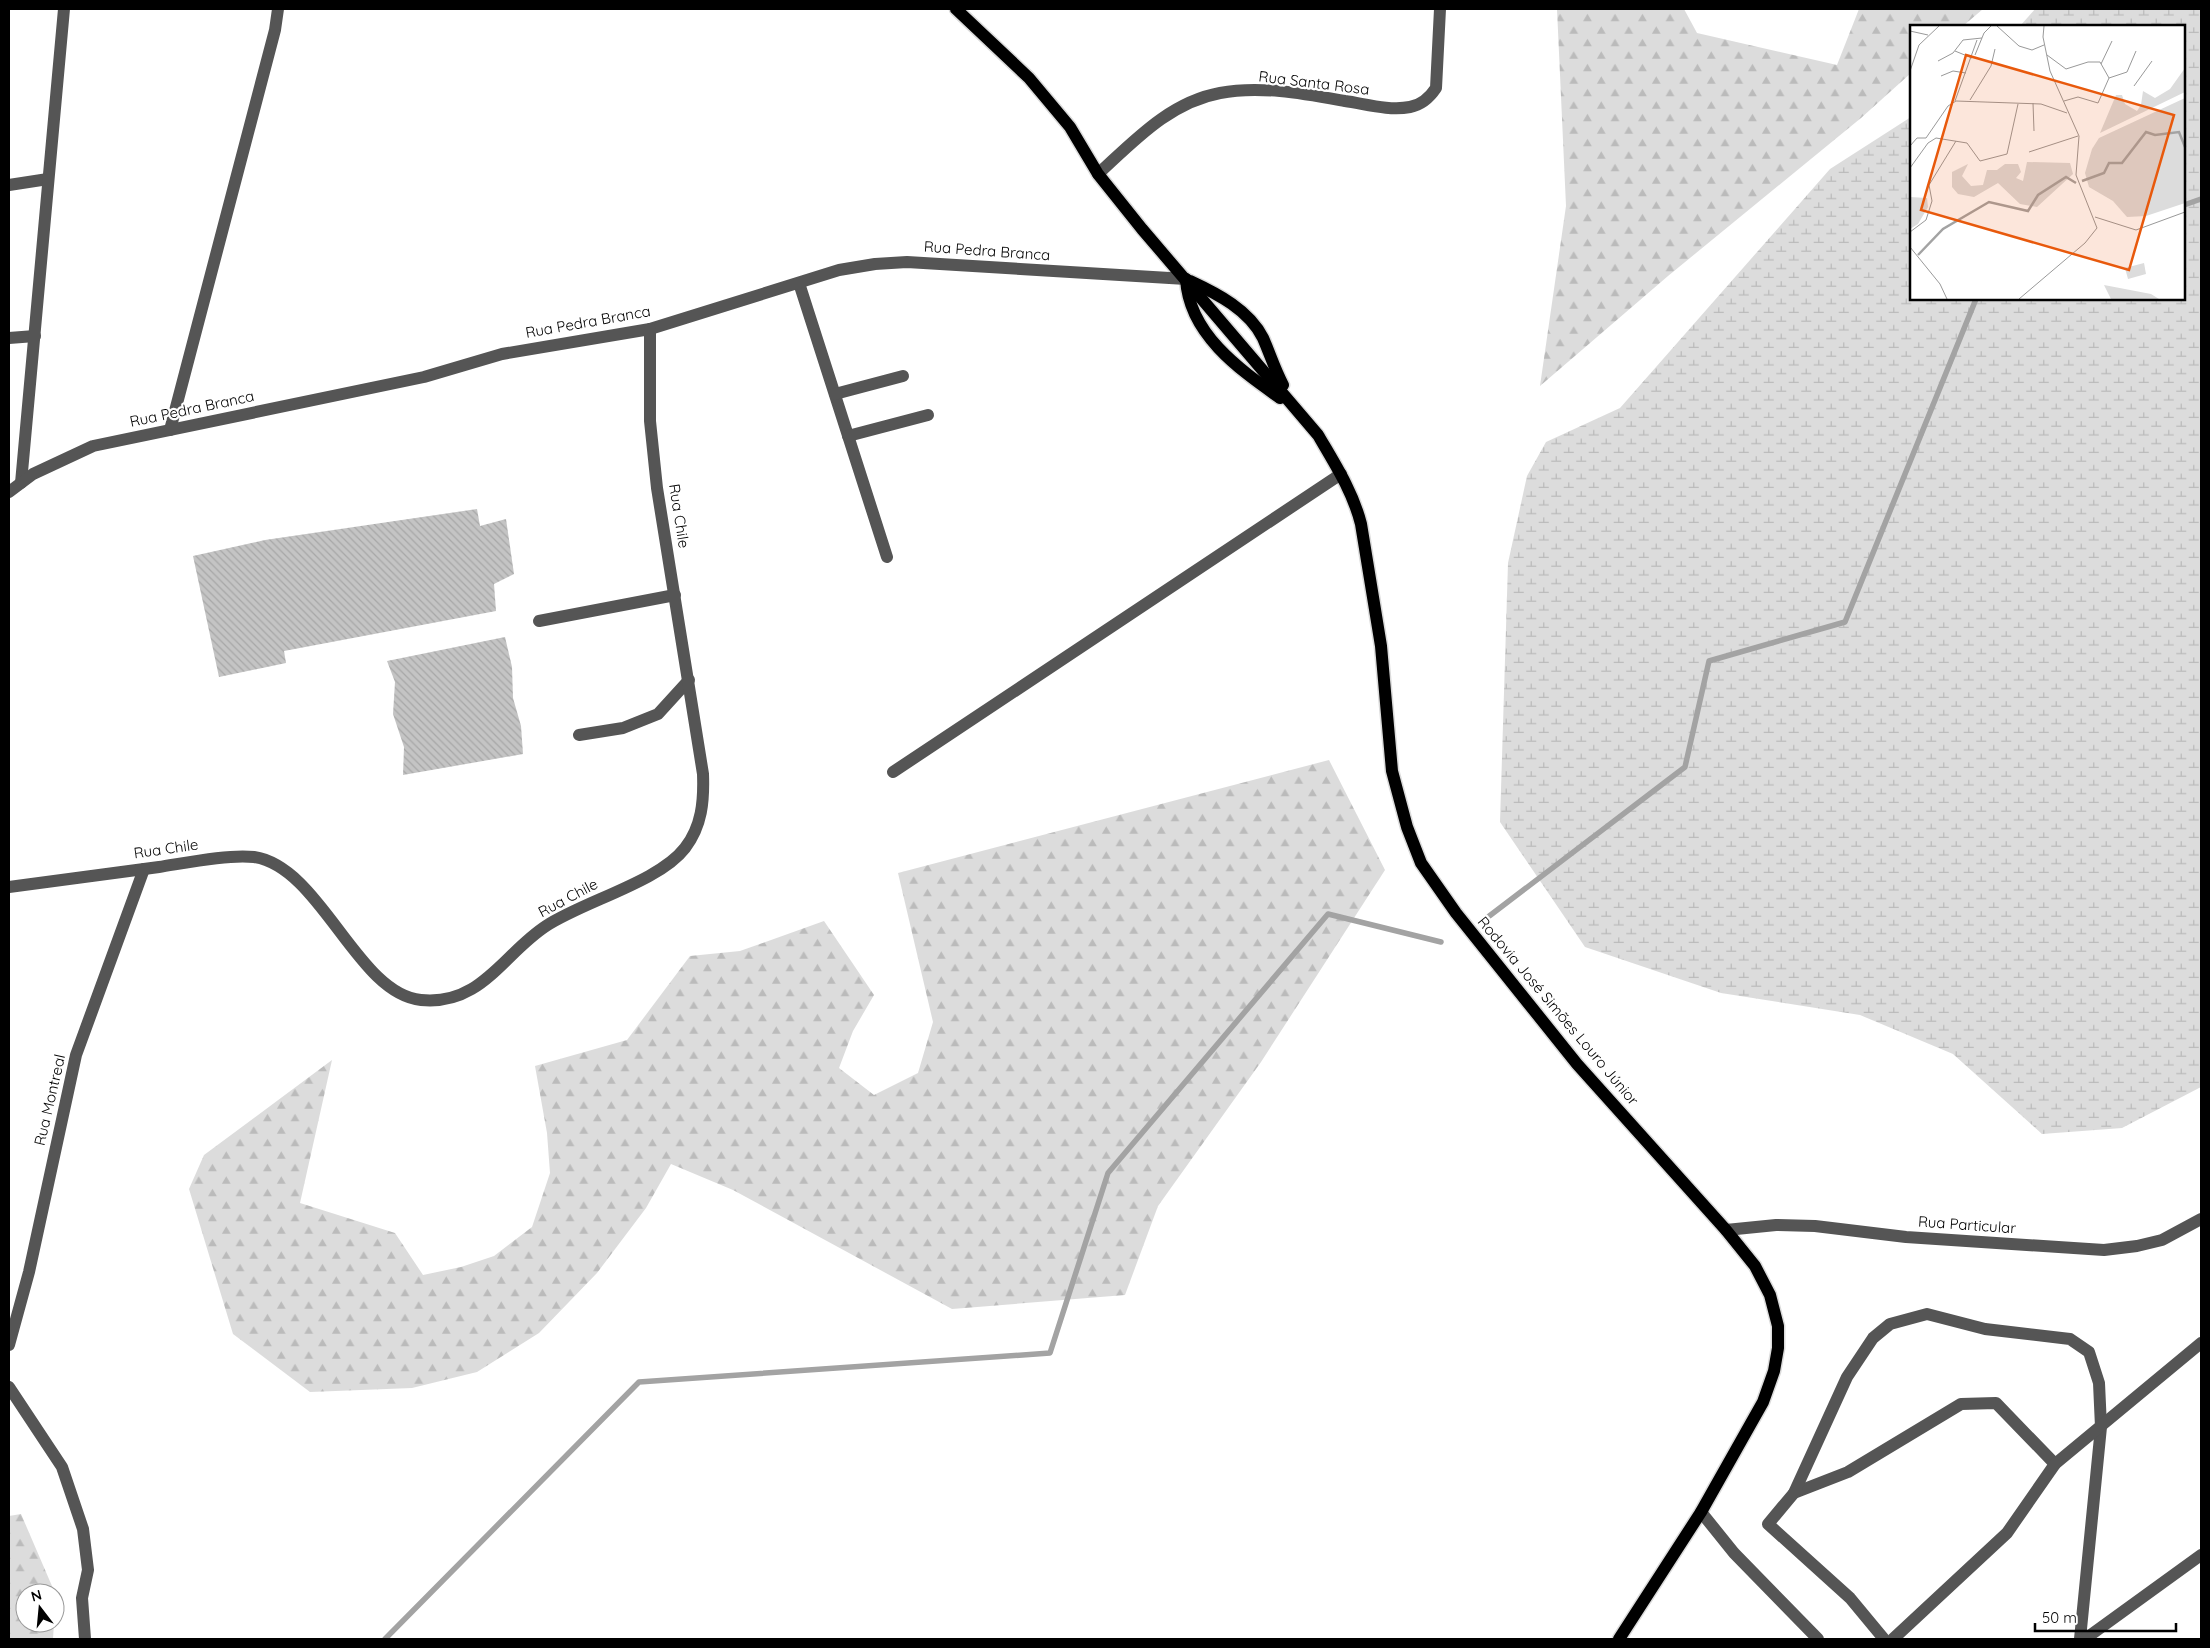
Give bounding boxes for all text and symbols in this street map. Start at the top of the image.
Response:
inset map [1910,25,2185,300]
street label: Rua Santa Rosa [1258,66,1370,99]
street label: Rua Pedra Branca [923,237,1051,264]
street label: Rua Pedra Branca [524,301,652,342]
street label: Rua Pedra Branca [128,386,256,431]
street label: Rua Chile [665,482,694,549]
street label: Rua Chile [132,835,199,862]
street label: Rua Chile [535,874,601,921]
street label: Rodovia José Simões Louro Júnior [1474,912,1643,1109]
street label: Rua Montreal [30,1052,69,1148]
street label: Rua Particular [1917,1212,2017,1237]
north arrow [15,1583,65,1633]
text: N [29,1585,44,1606]
scale bar [2035,1600,2176,1632]
text: 50 m [2042,1608,2077,1627]

